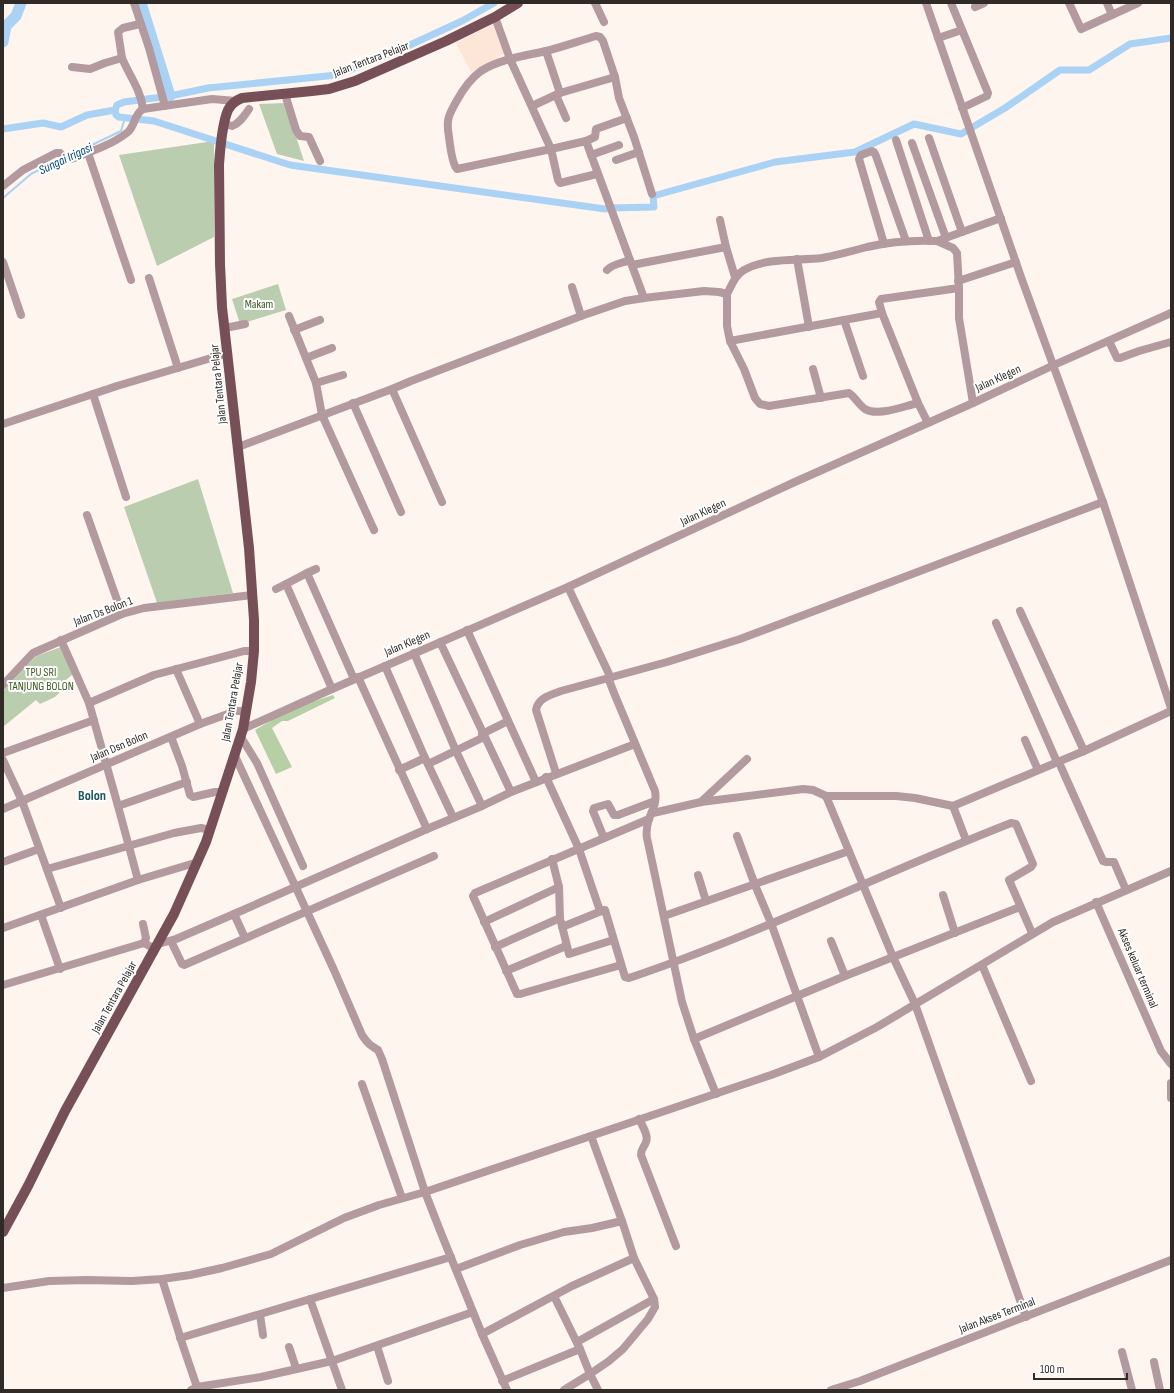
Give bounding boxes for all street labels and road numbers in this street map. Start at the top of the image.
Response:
street label: Jalan Tentara Pelajar [330,38,412,81]
street label: Jalan Tentara Pelajar [207,343,230,426]
street label: Jalan Klegen [972,361,1023,396]
street label: Jalan Klegen [677,495,728,530]
street label: Jalan Ds Bolon 1 [71,593,135,630]
street label: Jalan Klegen [381,627,432,660]
street label: Jalan Tentara Pelajar [218,661,247,744]
street label: Jalan Dsn Bolon [87,728,150,766]
street label: Akses keluar terminal [1114,925,1161,1010]
street label: Jalan Tentara Pelajar [88,958,141,1037]
street label: Jalan Akses Terminal [956,1294,1037,1337]

